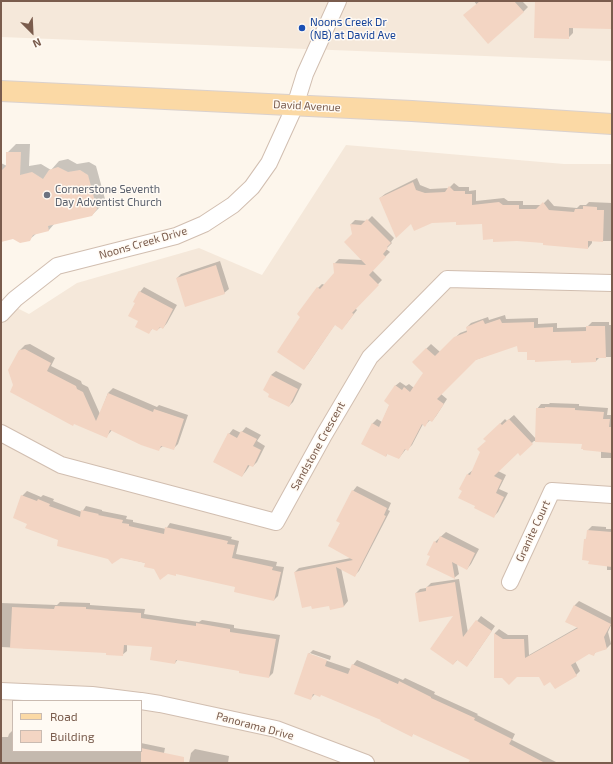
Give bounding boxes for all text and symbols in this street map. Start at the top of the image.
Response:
north arrow [12,12,52,52]
place label: Noons Creek Dr (NB) at David Ave [310,15,396,41]
marker: Noons Creek Dr (NB) at David Ave [297,23,307,33]
text: N [31,36,43,51]
street label: David Avenue [273,98,341,114]
place label: Cornerstone Seventh Day Adventist Church [55,182,162,208]
marker: Cornerstone Seventh Day Adventist Church [42,190,52,200]
street label: Noons Creek Drive [97,224,189,262]
street label: Sandstone Crescent [288,399,348,493]
street label: Granite Court [513,498,553,564]
legend [12,700,142,752]
text: Road [50,709,78,723]
street label: Panorama Drive [215,709,295,743]
text: Building [50,729,94,743]

